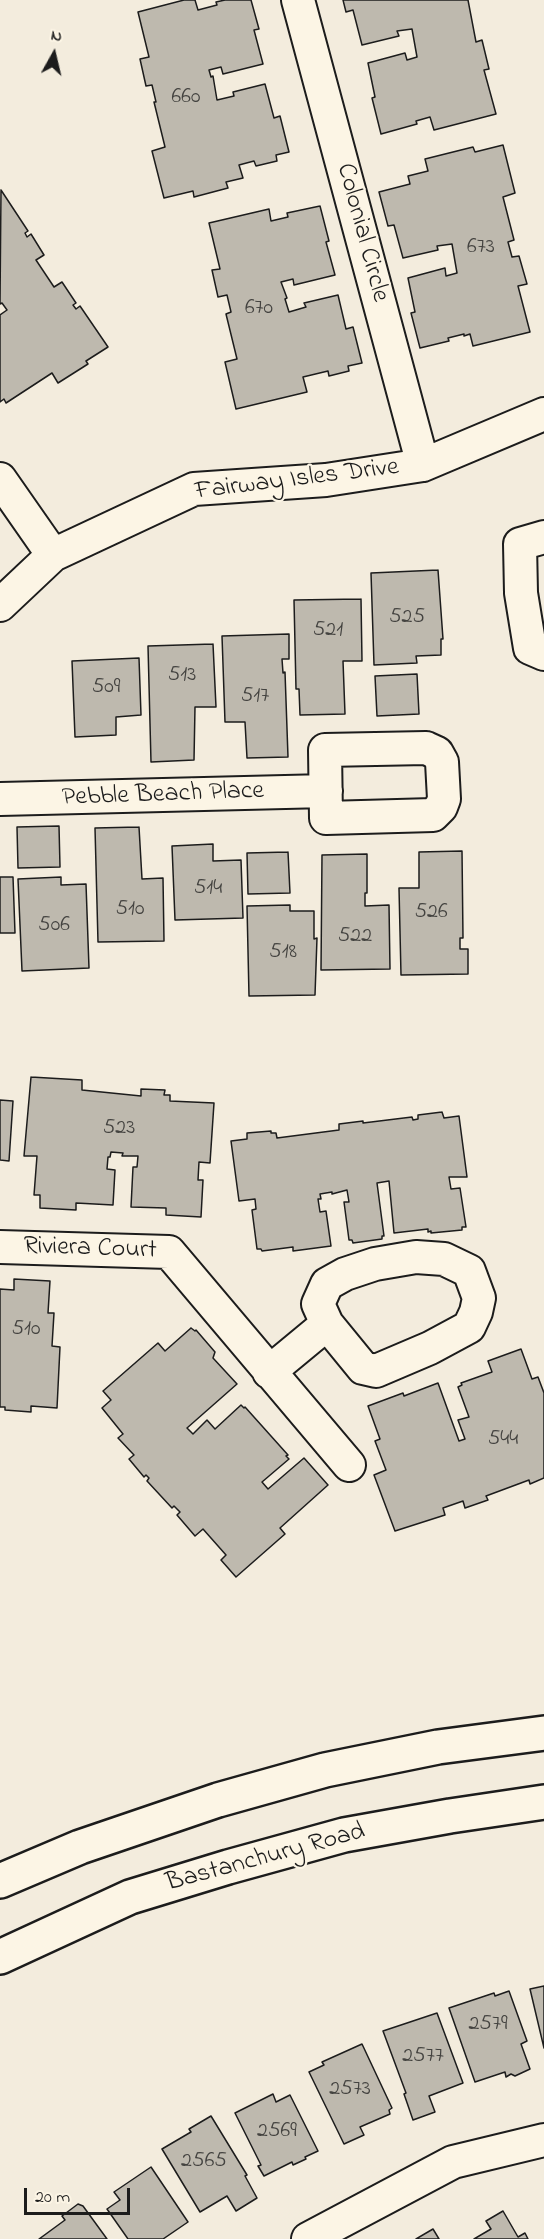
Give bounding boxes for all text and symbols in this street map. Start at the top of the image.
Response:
north arrow [24,24,84,84]
text: N [49,24,64,49]
house number: 660 [172,85,200,111]
street label: Colonial Circle [328,160,394,306]
house number: 673 [467,235,495,261]
house number: 670 [245,296,273,322]
street label: Fairway Isles Drive [193,453,401,509]
house number: 525 [389,605,425,631]
house number: 521 [313,618,343,644]
house number: 513 [168,663,196,689]
house number: 509 [92,675,120,701]
house number: 517 [241,684,269,710]
street label: Pebble Beach Place [61,777,265,815]
house number: 514 [194,876,222,902]
house number: 510 [115,897,145,923]
house number: 526 [414,900,448,926]
house number: 506 [38,913,70,939]
house number: 522 [338,924,372,950]
house number: 518 [269,940,297,966]
house number: 523 [103,1116,135,1142]
street label: Riviera Court [23,1232,157,1268]
house number: 510 [11,1317,41,1343]
house number: 544 [488,1427,518,1453]
street label: Bastanchury Road [163,1817,369,1901]
house number: 2579 [468,2012,508,2038]
house number: 2577 [402,2044,444,2070]
house number: 2573 [329,2077,371,2103]
house number: 2569 [257,2119,297,2145]
house number: 2565 [181,2149,227,2175]
scale bar [27,2176,134,2214]
text: 20 m [35,2185,70,2211]

